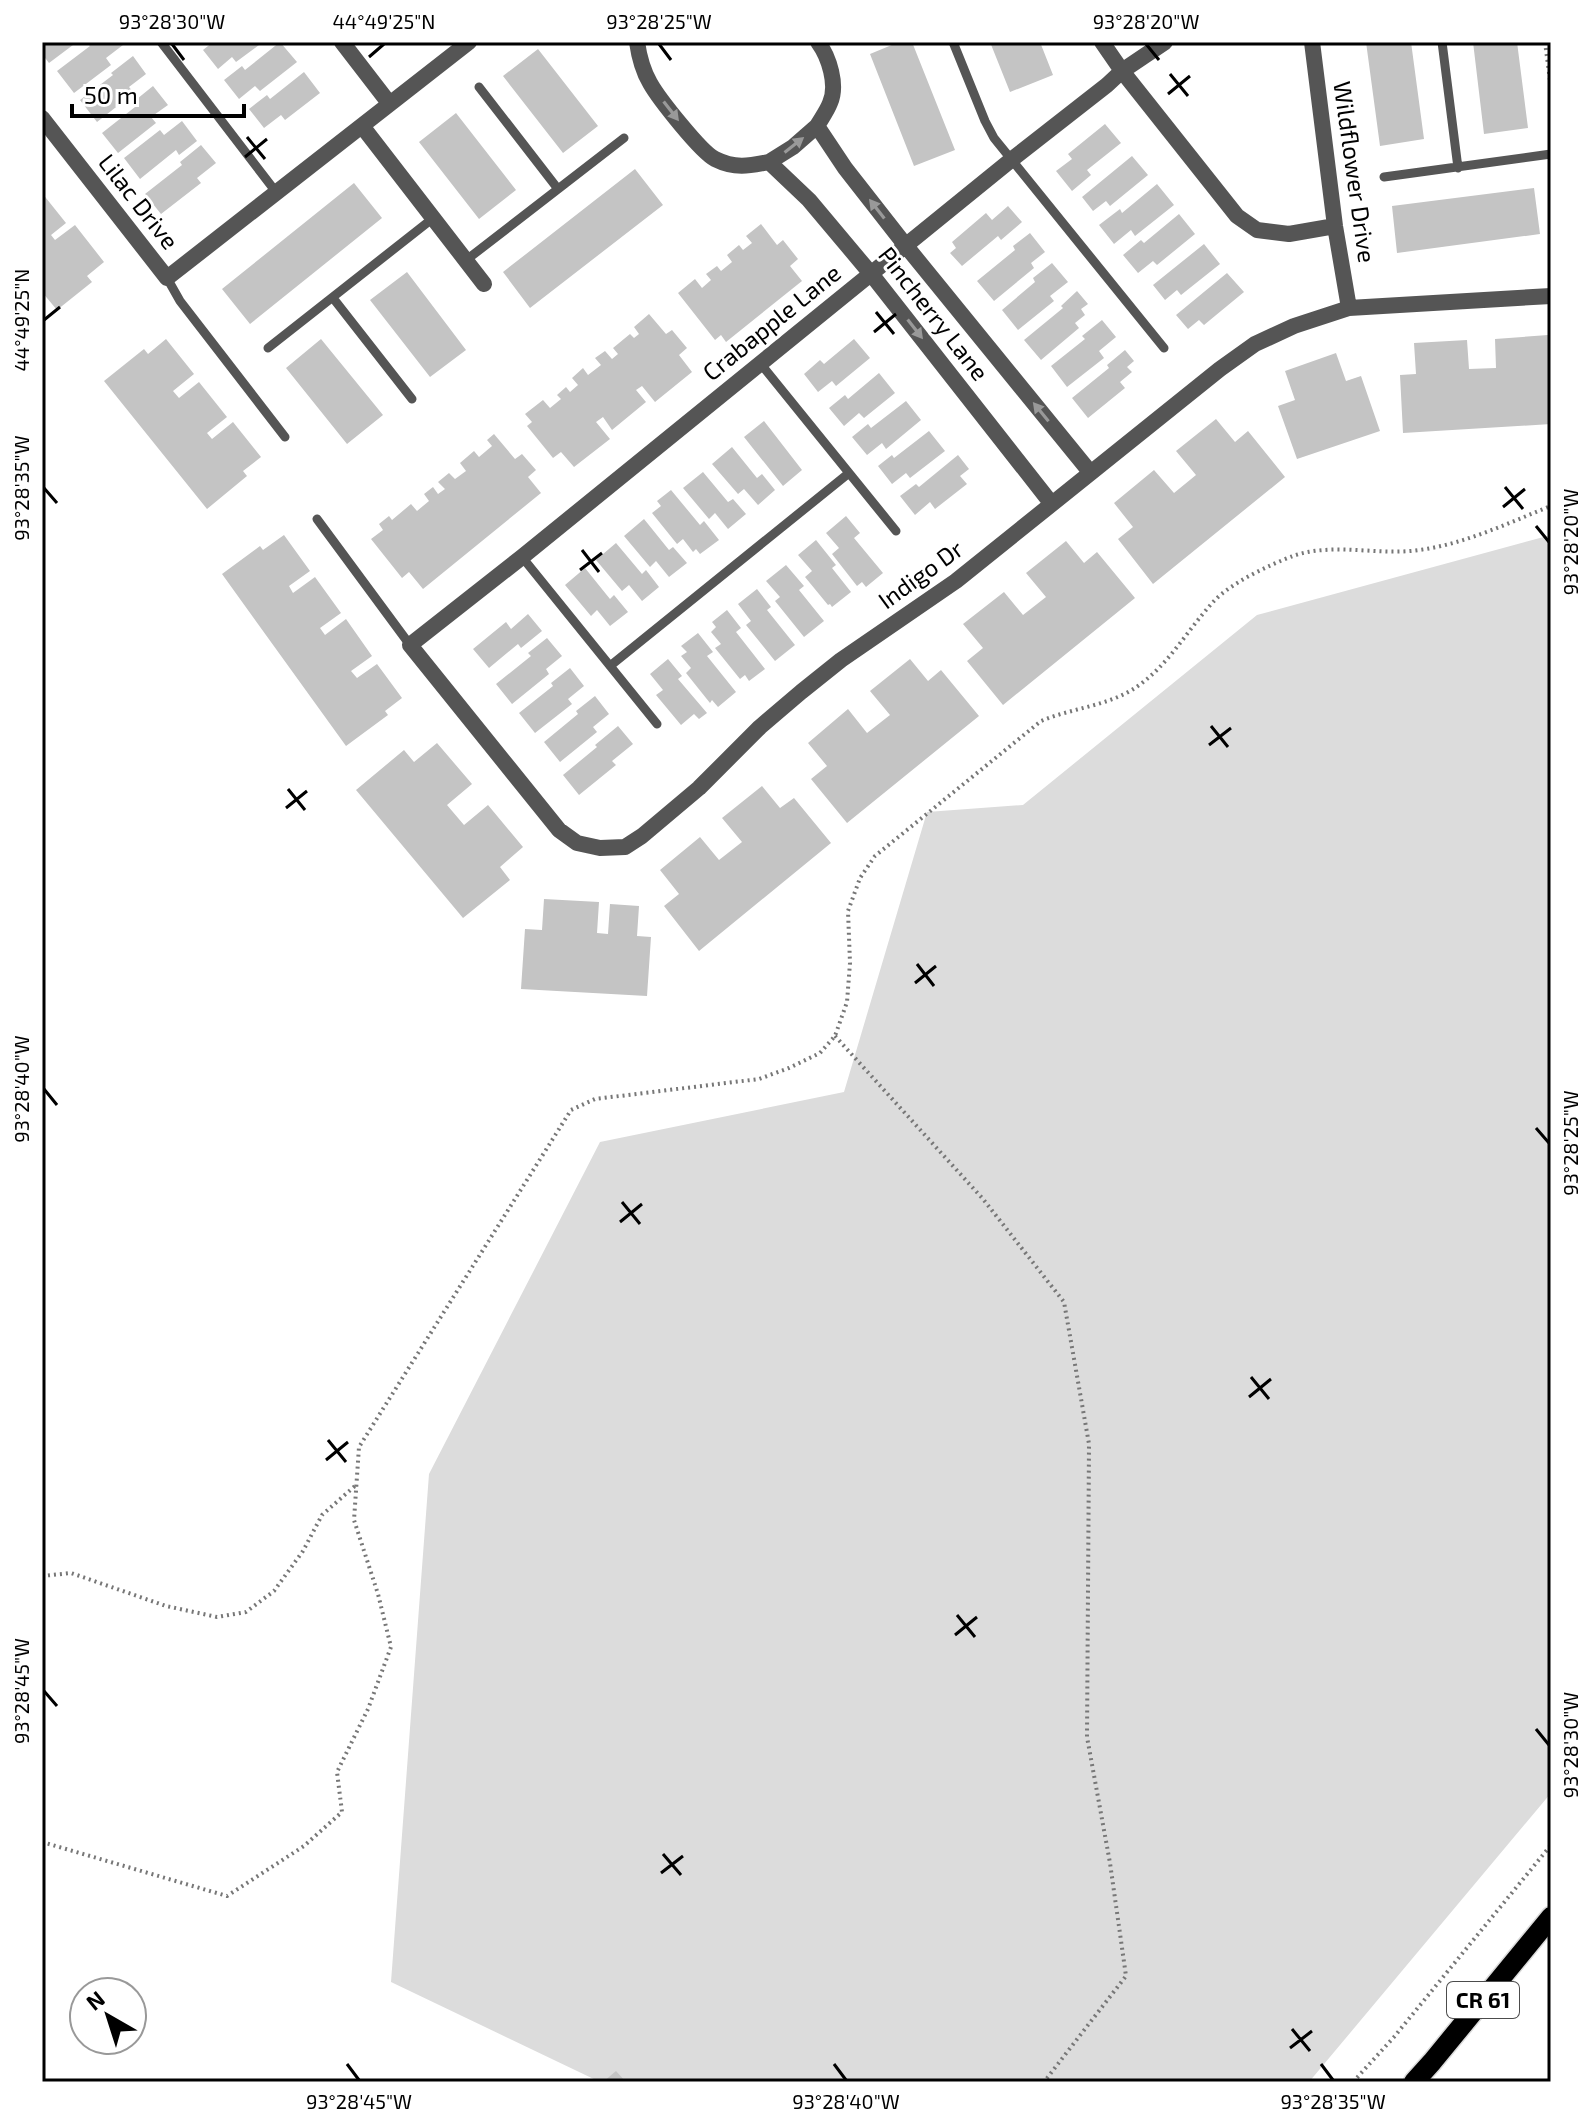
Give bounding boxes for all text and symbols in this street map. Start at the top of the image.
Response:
text: 93°28'30"W [119,9,225,33]
text: 44°49'25"N [333,9,435,33]
text: 93°28'25"W [606,9,712,33]
text: 93°28'20"W [1093,9,1199,33]
scale bar [72,68,244,118]
street label: Wildflower Drive [1328,79,1383,265]
text: 50 m [84,80,138,109]
one-way arrow [662,101,678,121]
one-way arrow [784,137,804,153]
street label: Lilac Drive [93,148,185,254]
one-way arrow [870,199,886,219]
street label: Pincherry Lane [873,240,995,386]
street label: Crabapple Lane [696,257,846,386]
text: 44°49'25"N [9,269,33,371]
one-way arrow [906,319,922,339]
one-way arrow [1033,402,1049,422]
text: 93°28'35"W [9,435,33,541]
text: 93°28'20"W [1558,489,1582,595]
street label: Indigo Dr [872,533,968,614]
text: 93°28'40"W [9,1035,33,1143]
text: 93°28'25"W [1558,1090,1582,1196]
text: 93°28'45"W [9,1638,33,1744]
text: 93°28'30"W [1558,1692,1582,1798]
north arrow [68,1976,148,2056]
road number: CR 61 [1447,1982,1519,2018]
text: N [80,1985,109,2015]
text: 93°28'45"W [306,2089,412,2113]
text: 93°28'40"W [792,2089,900,2113]
text: 93°28'35"W [1280,2089,1386,2113]

